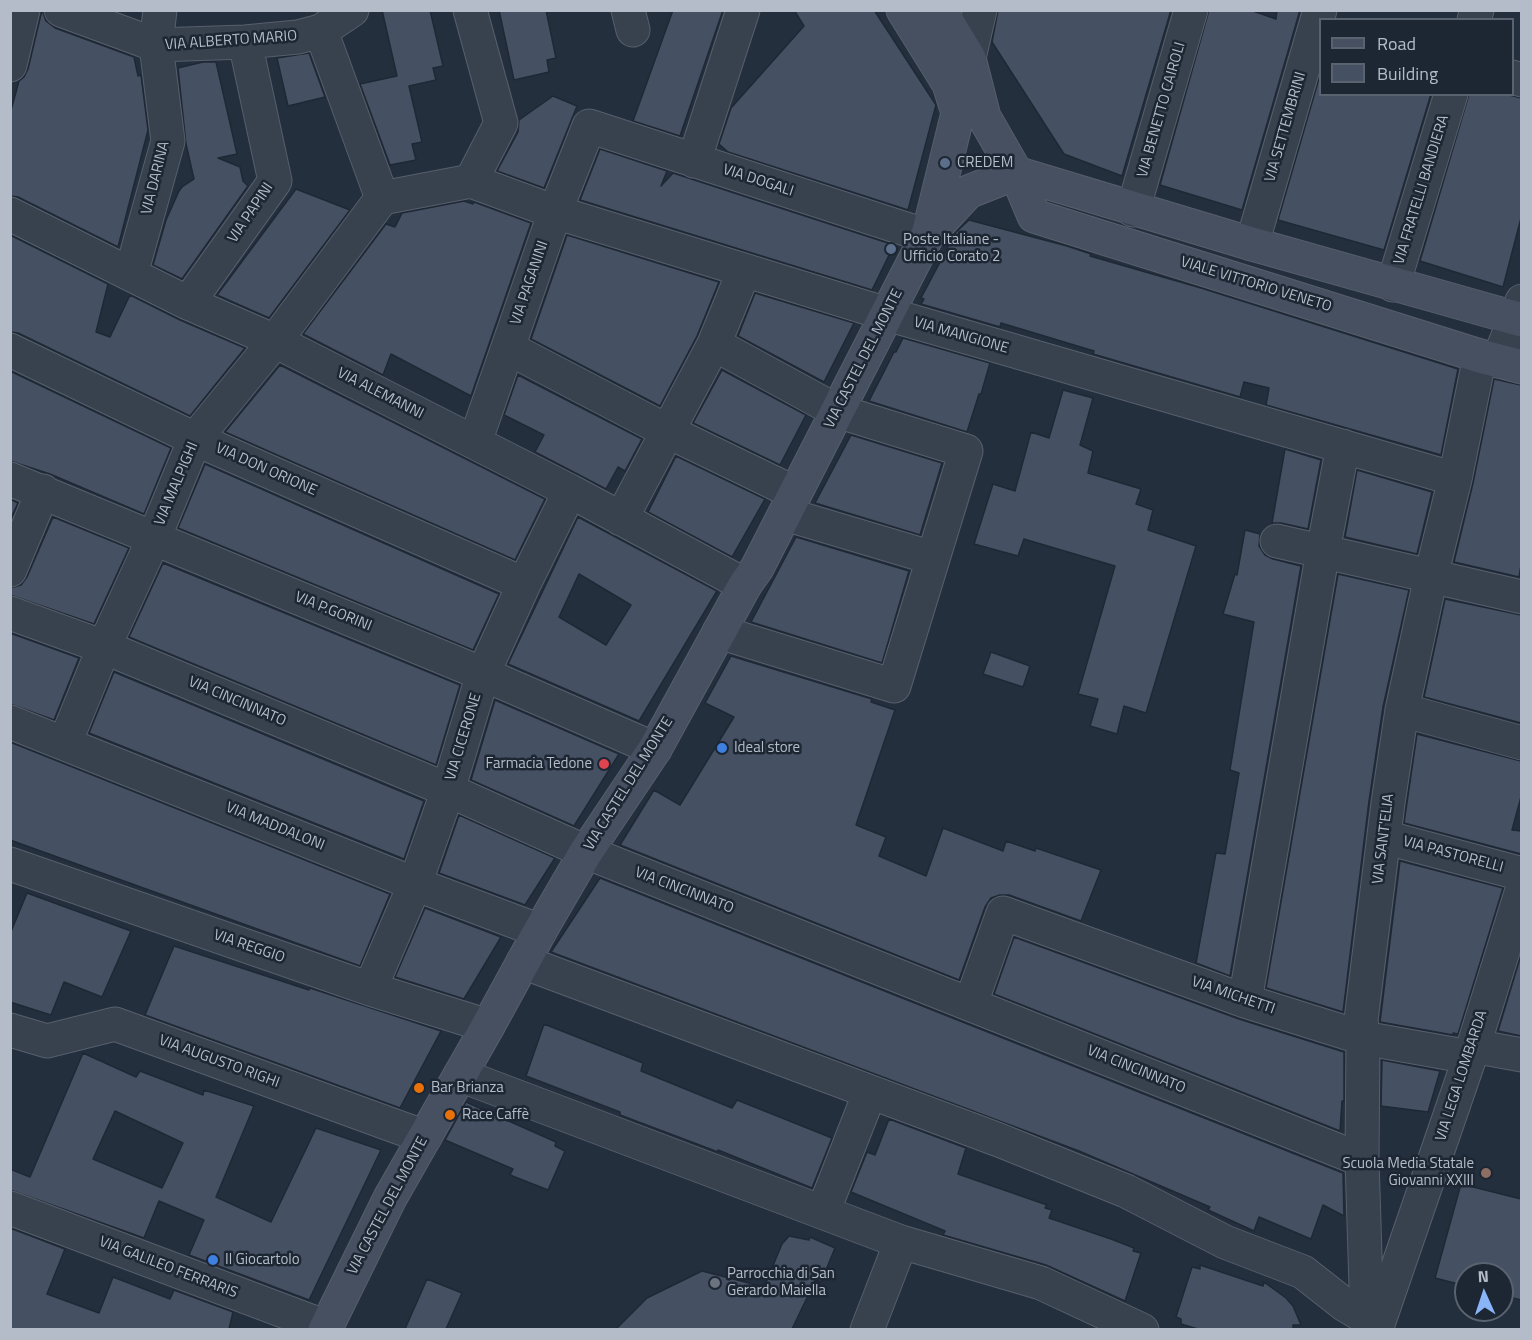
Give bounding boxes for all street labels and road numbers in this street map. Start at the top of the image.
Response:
street label: VIA ALBERTO MARIO [164,27,298,55]
street label: VIA BENETTO CAIROLI [1134,40,1190,180]
street label: VIA SETTEMBRINI [1262,70,1310,184]
street label: VIA FRATELLI BANDIERA [1391,113,1453,267]
street label: VIA DARINA [138,139,174,217]
street label: VIA DOGALI [720,161,796,201]
street label: VIA PAPINI [224,180,278,246]
street label: VIA PAGANINI [507,239,553,327]
street label: VIALE VITTORIO VENETO [1178,253,1334,317]
street label: VIA CASTEL DEL MONTE [821,286,907,432]
street label: VIA MANGIONE [912,314,1010,358]
street label: VIA ALEMANNI [334,365,426,423]
street label: VIA MALPIGHI [151,440,203,528]
street label: VIA DON ORIONE [213,440,319,500]
street label: VIA P.GORINI [292,588,374,636]
street label: VIA CINCINNATO [185,673,289,731]
street label: VIA CICERONE [442,691,486,783]
street label: VIA CASTEL DEL MONTE [581,714,677,854]
street label: VIA SANT'ELIA [1370,793,1398,885]
street label: VIA MADDALONI [223,799,327,855]
street label: VIA PASTORELLI [1401,833,1505,877]
street label: VIA CINCINNATO [632,864,736,918]
street label: VIA REGGIO [211,926,287,968]
street label: VIA MICHETTI [1189,973,1277,1019]
street label: VIA LEGA LOMBARDA [1432,1008,1492,1144]
street label: VIA AUGUSTO RIGHI [156,1032,282,1092]
street label: VIA CINCINNATO [1084,1042,1188,1098]
street label: VIA CASTEL DEL MONTE [344,1134,432,1278]
street label: VIA GALILEO FERRARIS [96,1233,240,1303]

